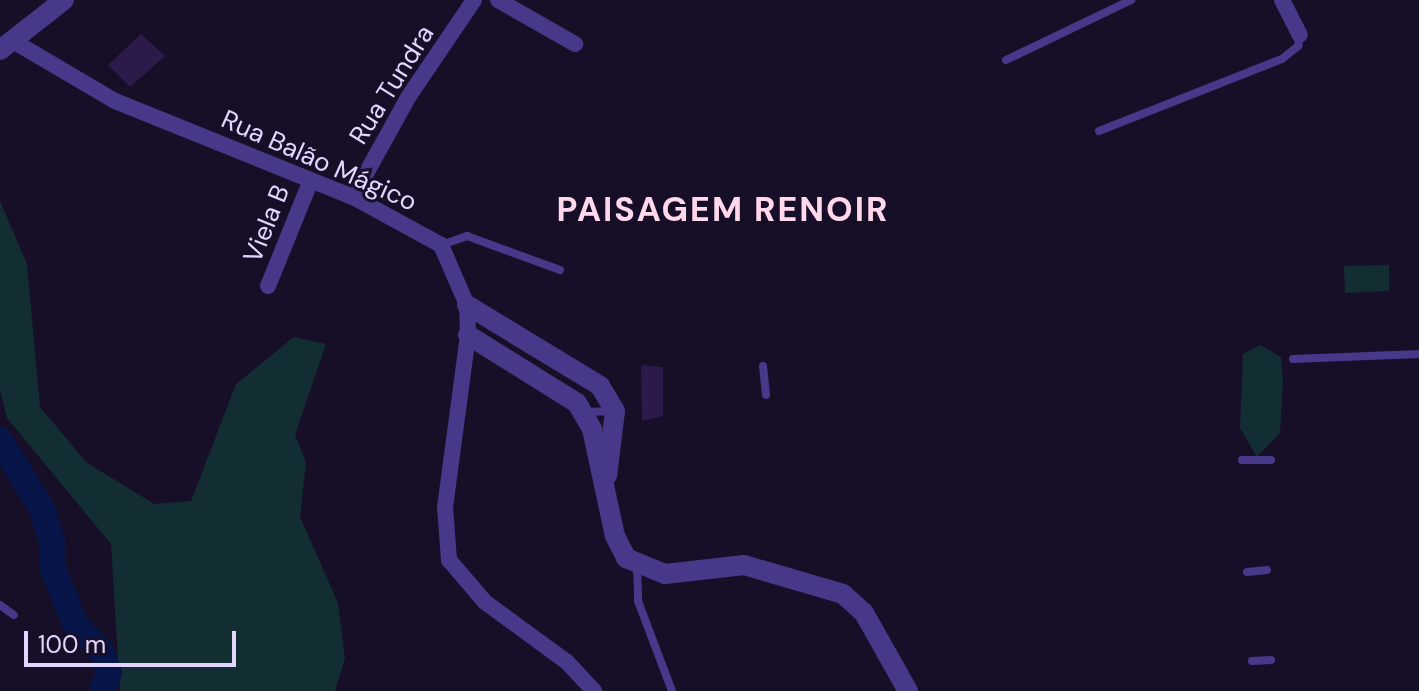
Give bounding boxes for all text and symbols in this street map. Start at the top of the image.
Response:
street label: Rua Tundra [343,20,441,150]
street label: Rua Balão Mágico [216,104,422,218]
street label: Viela B [237,181,297,267]
district label: PAISAGEM RENOIR [557,190,889,230]
scale bar [28,615,240,665]
text: 100 m [38,629,106,660]

